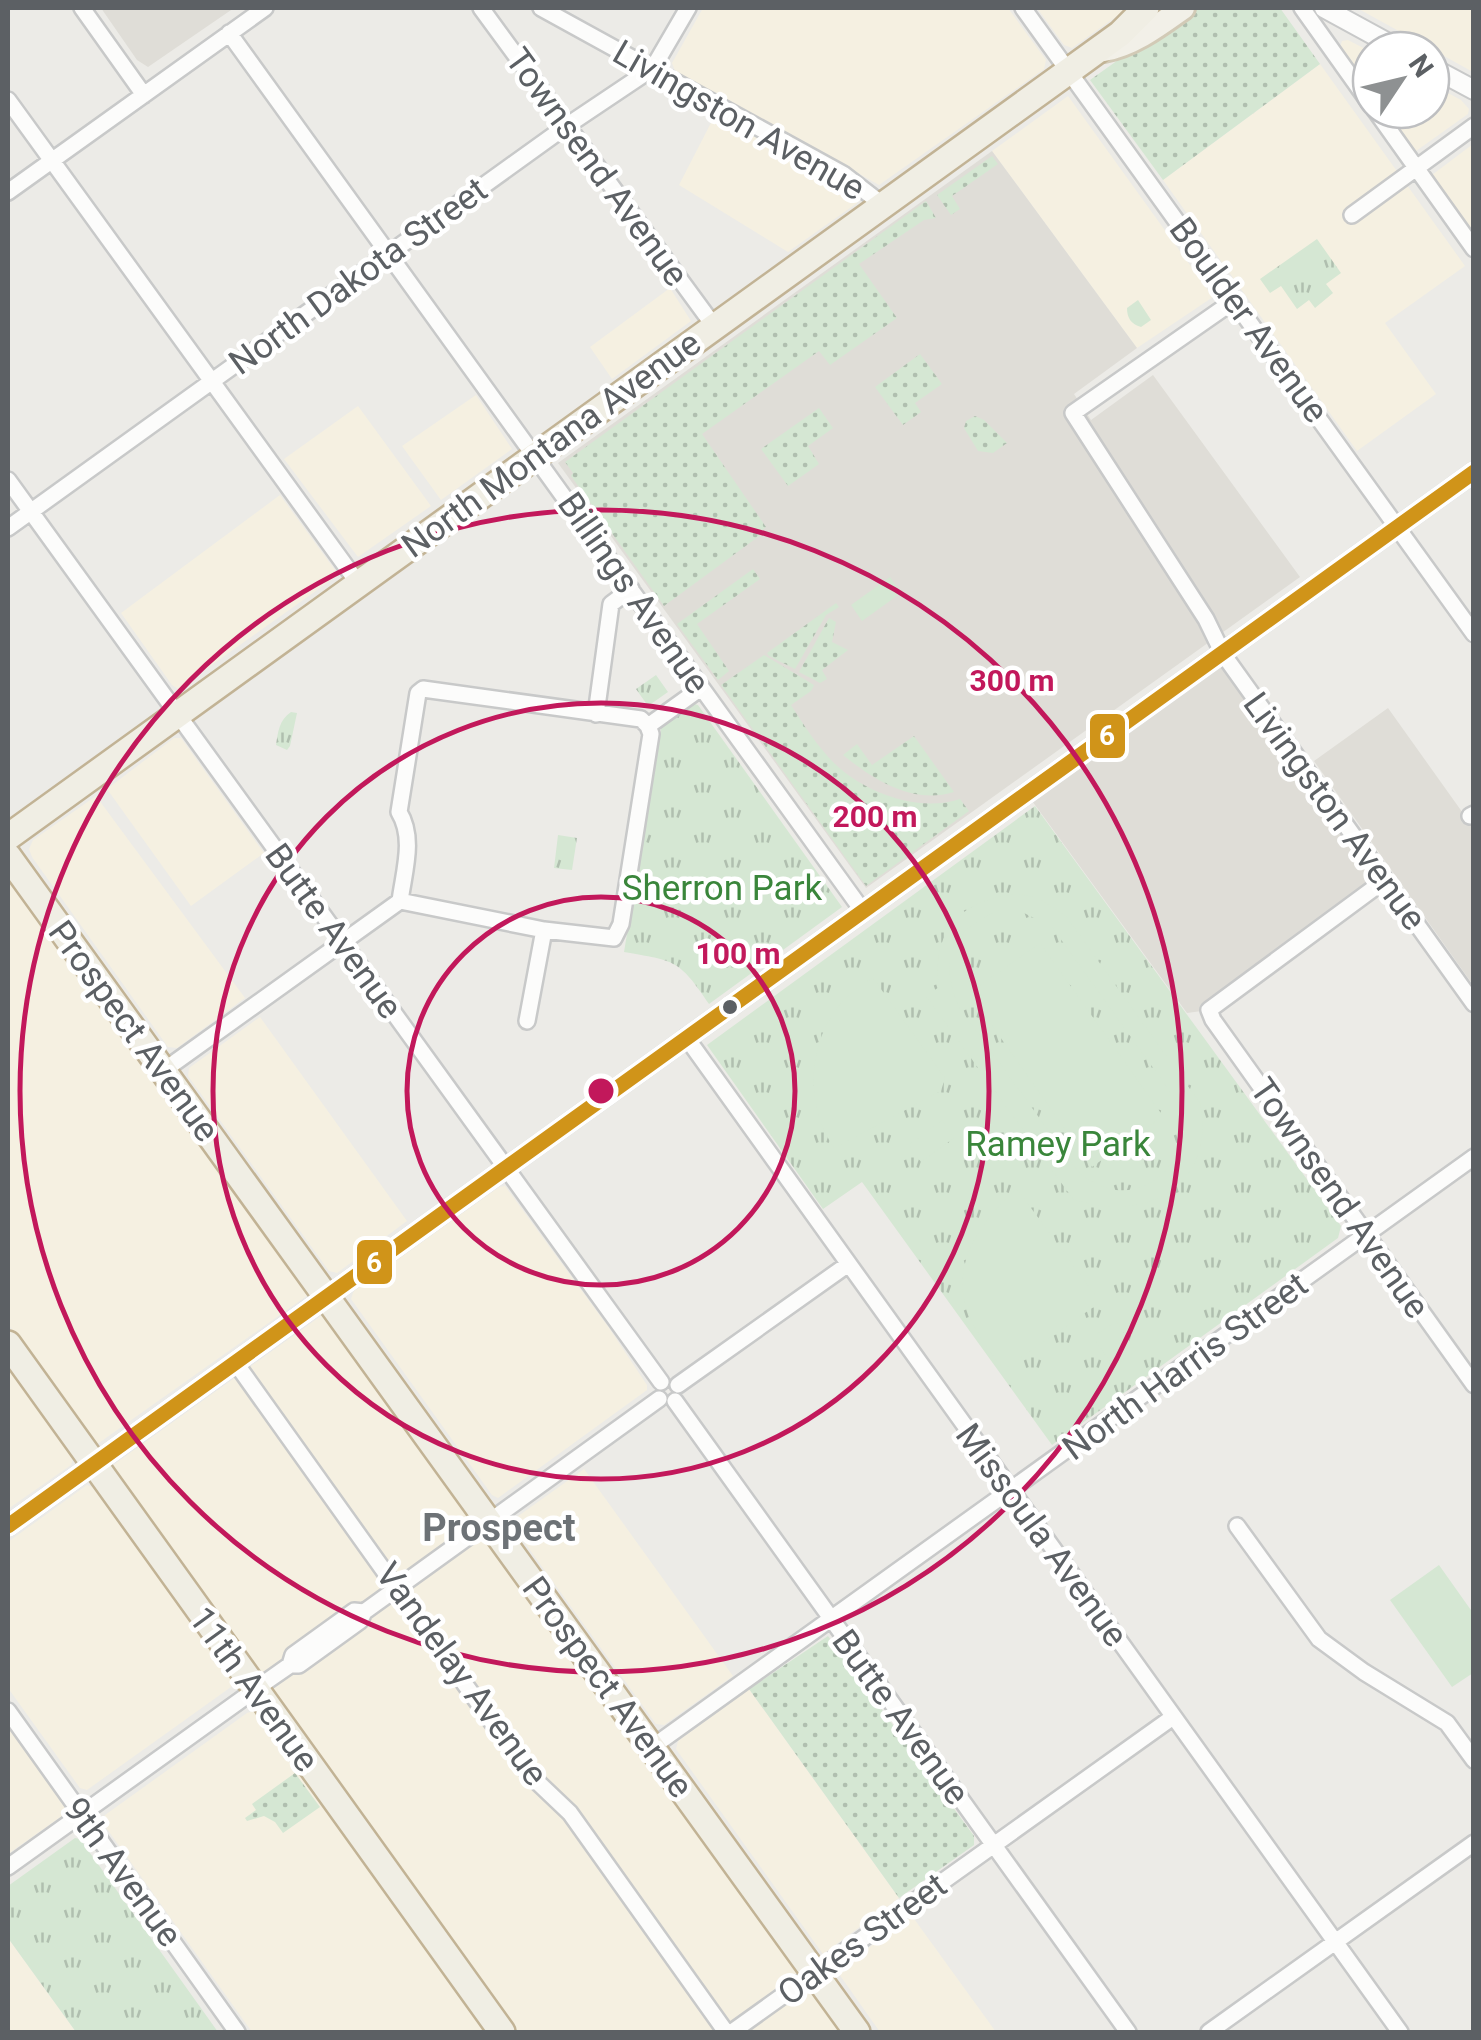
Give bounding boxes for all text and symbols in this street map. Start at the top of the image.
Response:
north arrow [1351,30,1451,130]
street label: Livingston Avenue [606,32,872,209]
street label: Townsend Avenue [497,41,697,294]
text: N [1402,48,1440,84]
street label: North Dakota Street [222,169,495,384]
street label: Boulder Avenue [1161,210,1337,431]
street label: North Montana Avenue [394,322,709,566]
street label: Billings Avenue [549,485,718,702]
text: 300 m [969,663,1055,698]
street label: Livingston Avenue [1235,685,1434,938]
line badge: 6 [1088,712,1127,760]
text: 6 [1099,719,1115,752]
text: 200 m [832,799,918,834]
street label: Butte Avenue [257,836,411,1027]
park label: Sherron Park [622,868,823,909]
street label: Prospect Avenue [40,913,227,1150]
text: 100 m [695,936,781,971]
unlabelled marker [720,997,740,1017]
street label: Townsend Avenue [1241,1070,1438,1326]
centre of rings [583,1073,619,1109]
park label: Ramey Park [965,1124,1151,1165]
line badge: 6 [355,1238,394,1286]
text: 6 [366,1246,382,1279]
street label: North Harris Street [1055,1264,1316,1469]
street label: Missoula Avenue [947,1416,1136,1655]
district label: Prospect [422,1506,576,1550]
street label: Vandelay Avenue [367,1555,556,1794]
street label: Prospect Avenue [514,1569,701,1806]
street label: 11th Avenue [180,1599,327,1779]
street label: Butte Avenue [824,1622,978,1813]
street label: 9th Avenue [55,1790,190,1955]
street label: Oakes Street [770,1865,955,2014]

